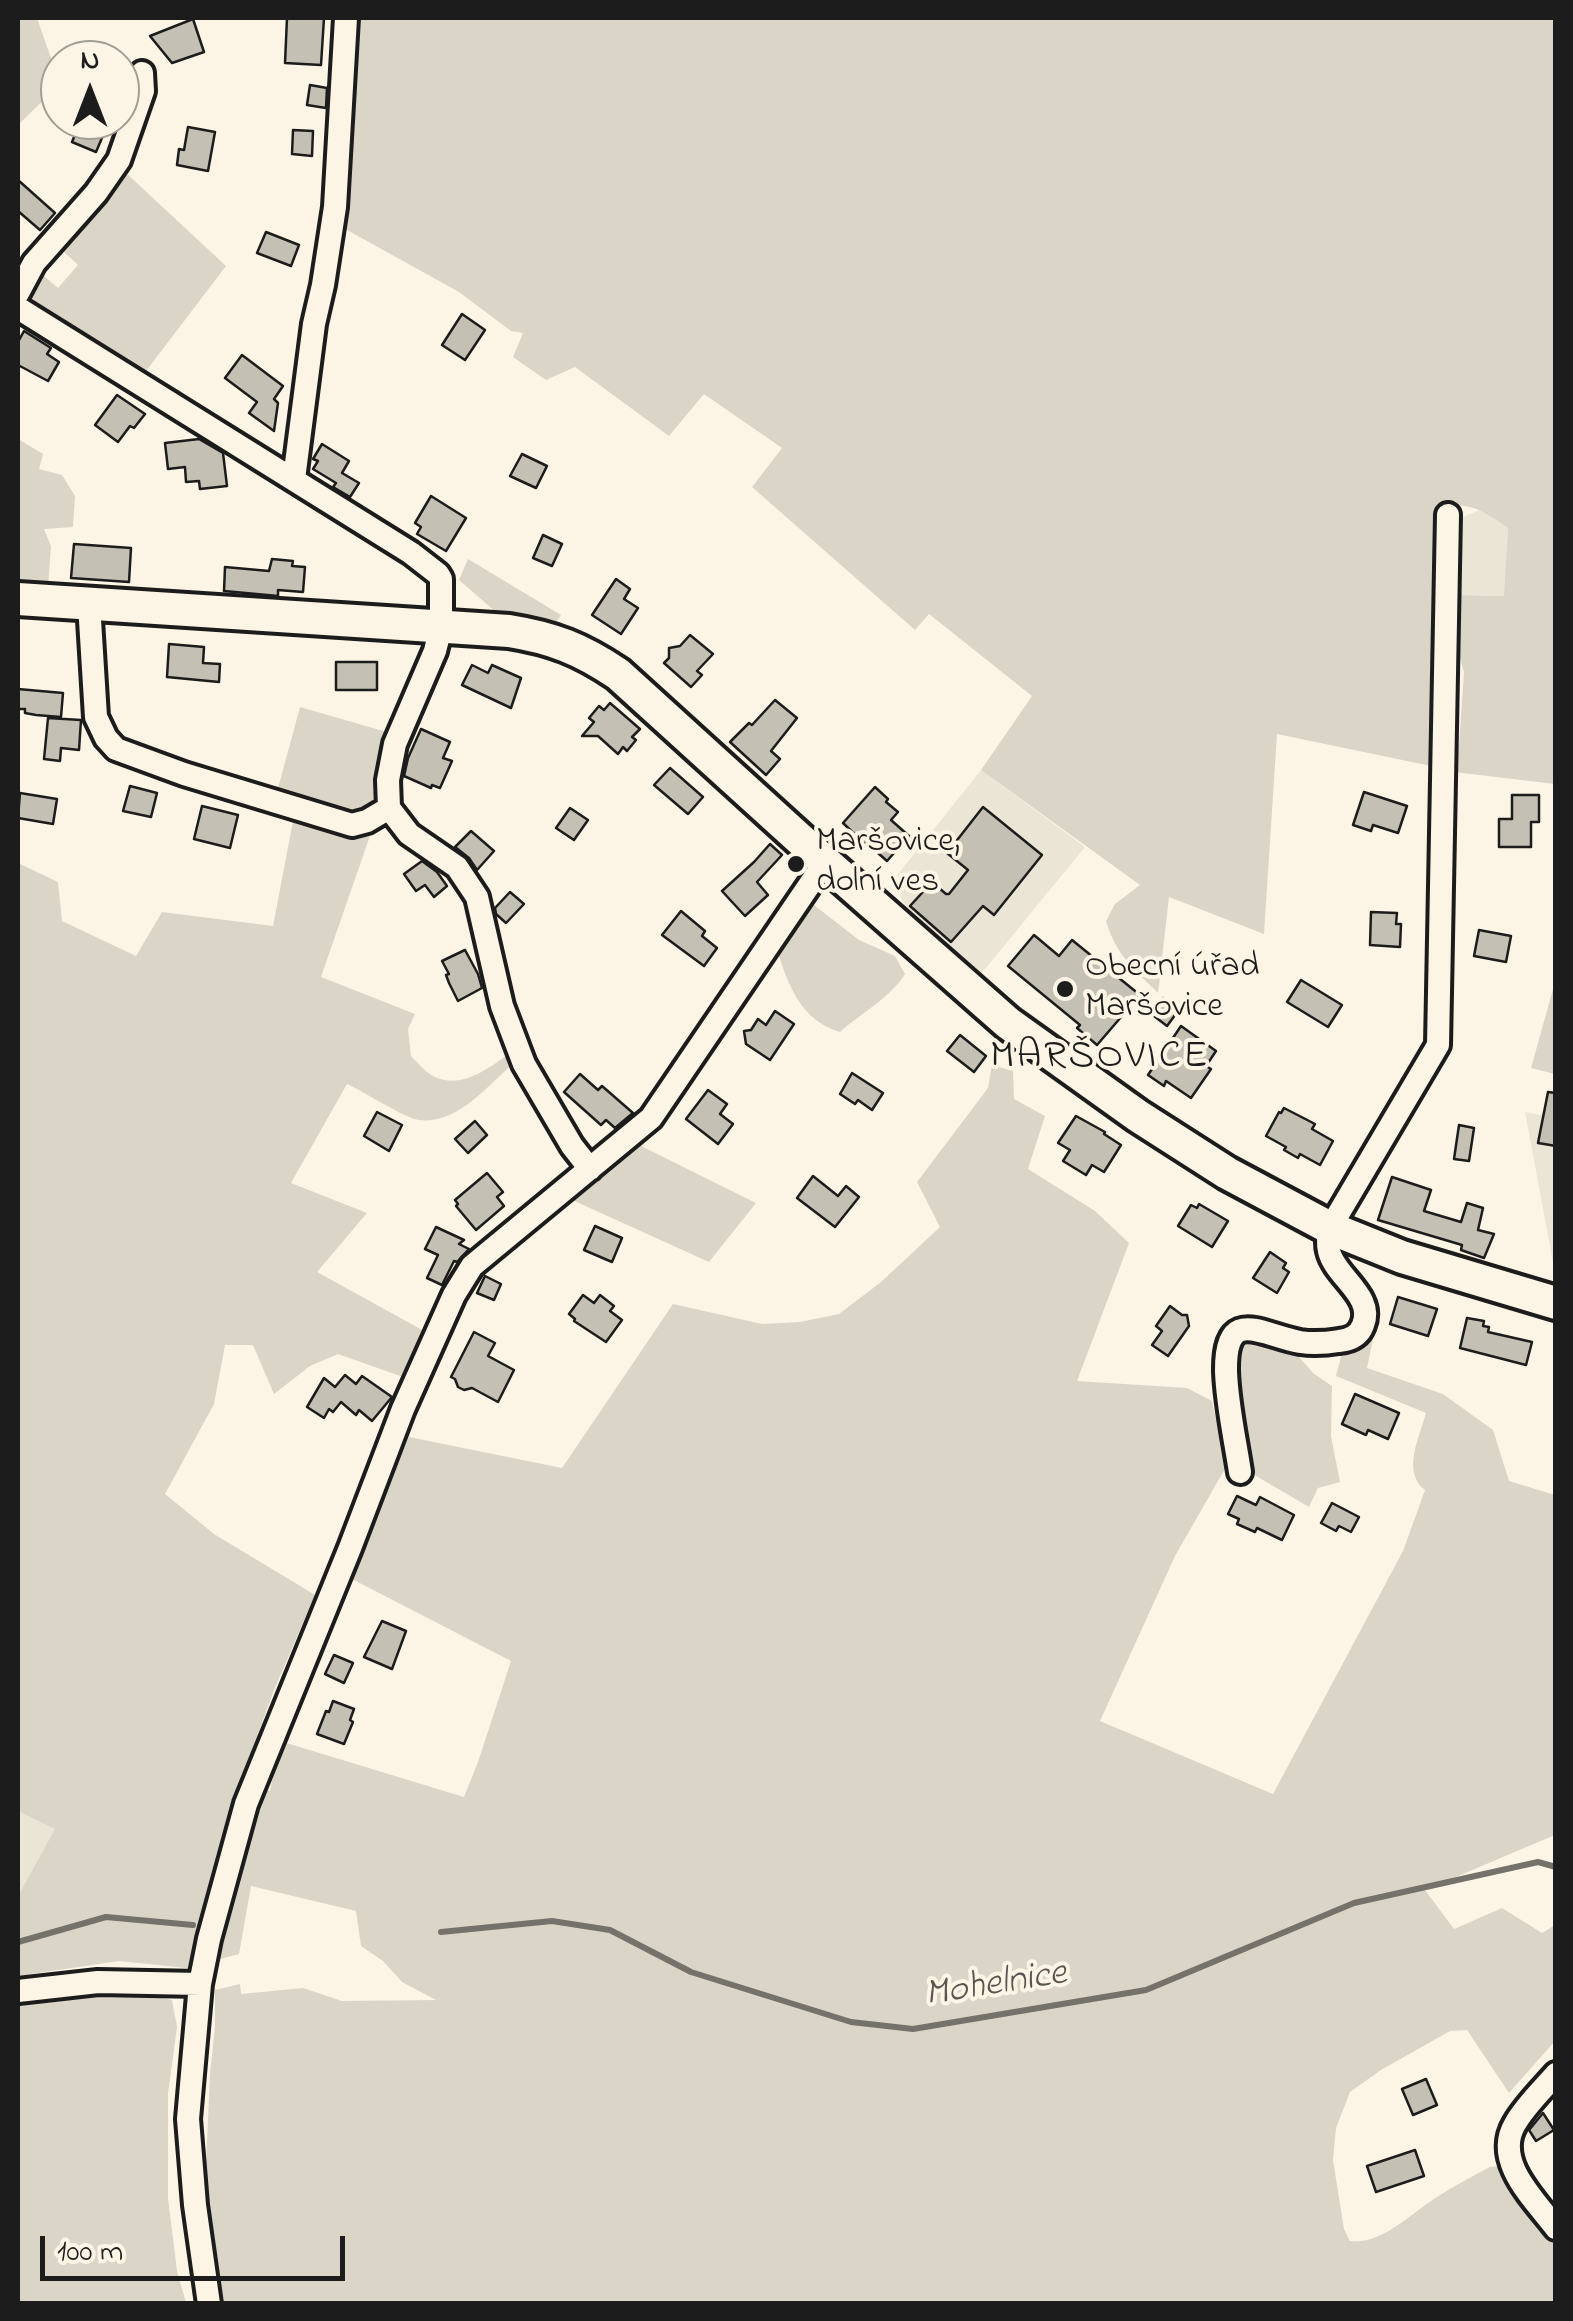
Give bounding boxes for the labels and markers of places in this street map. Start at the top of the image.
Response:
place label: Maršovice, dolní ves [816,823,960,905]
marker: Maršovice, dolní ves [785,853,807,875]
place label: Obecní úřad Maršovice [1085,948,1259,1030]
marker: Obecní úřad Maršovice [1054,978,1076,1000]

